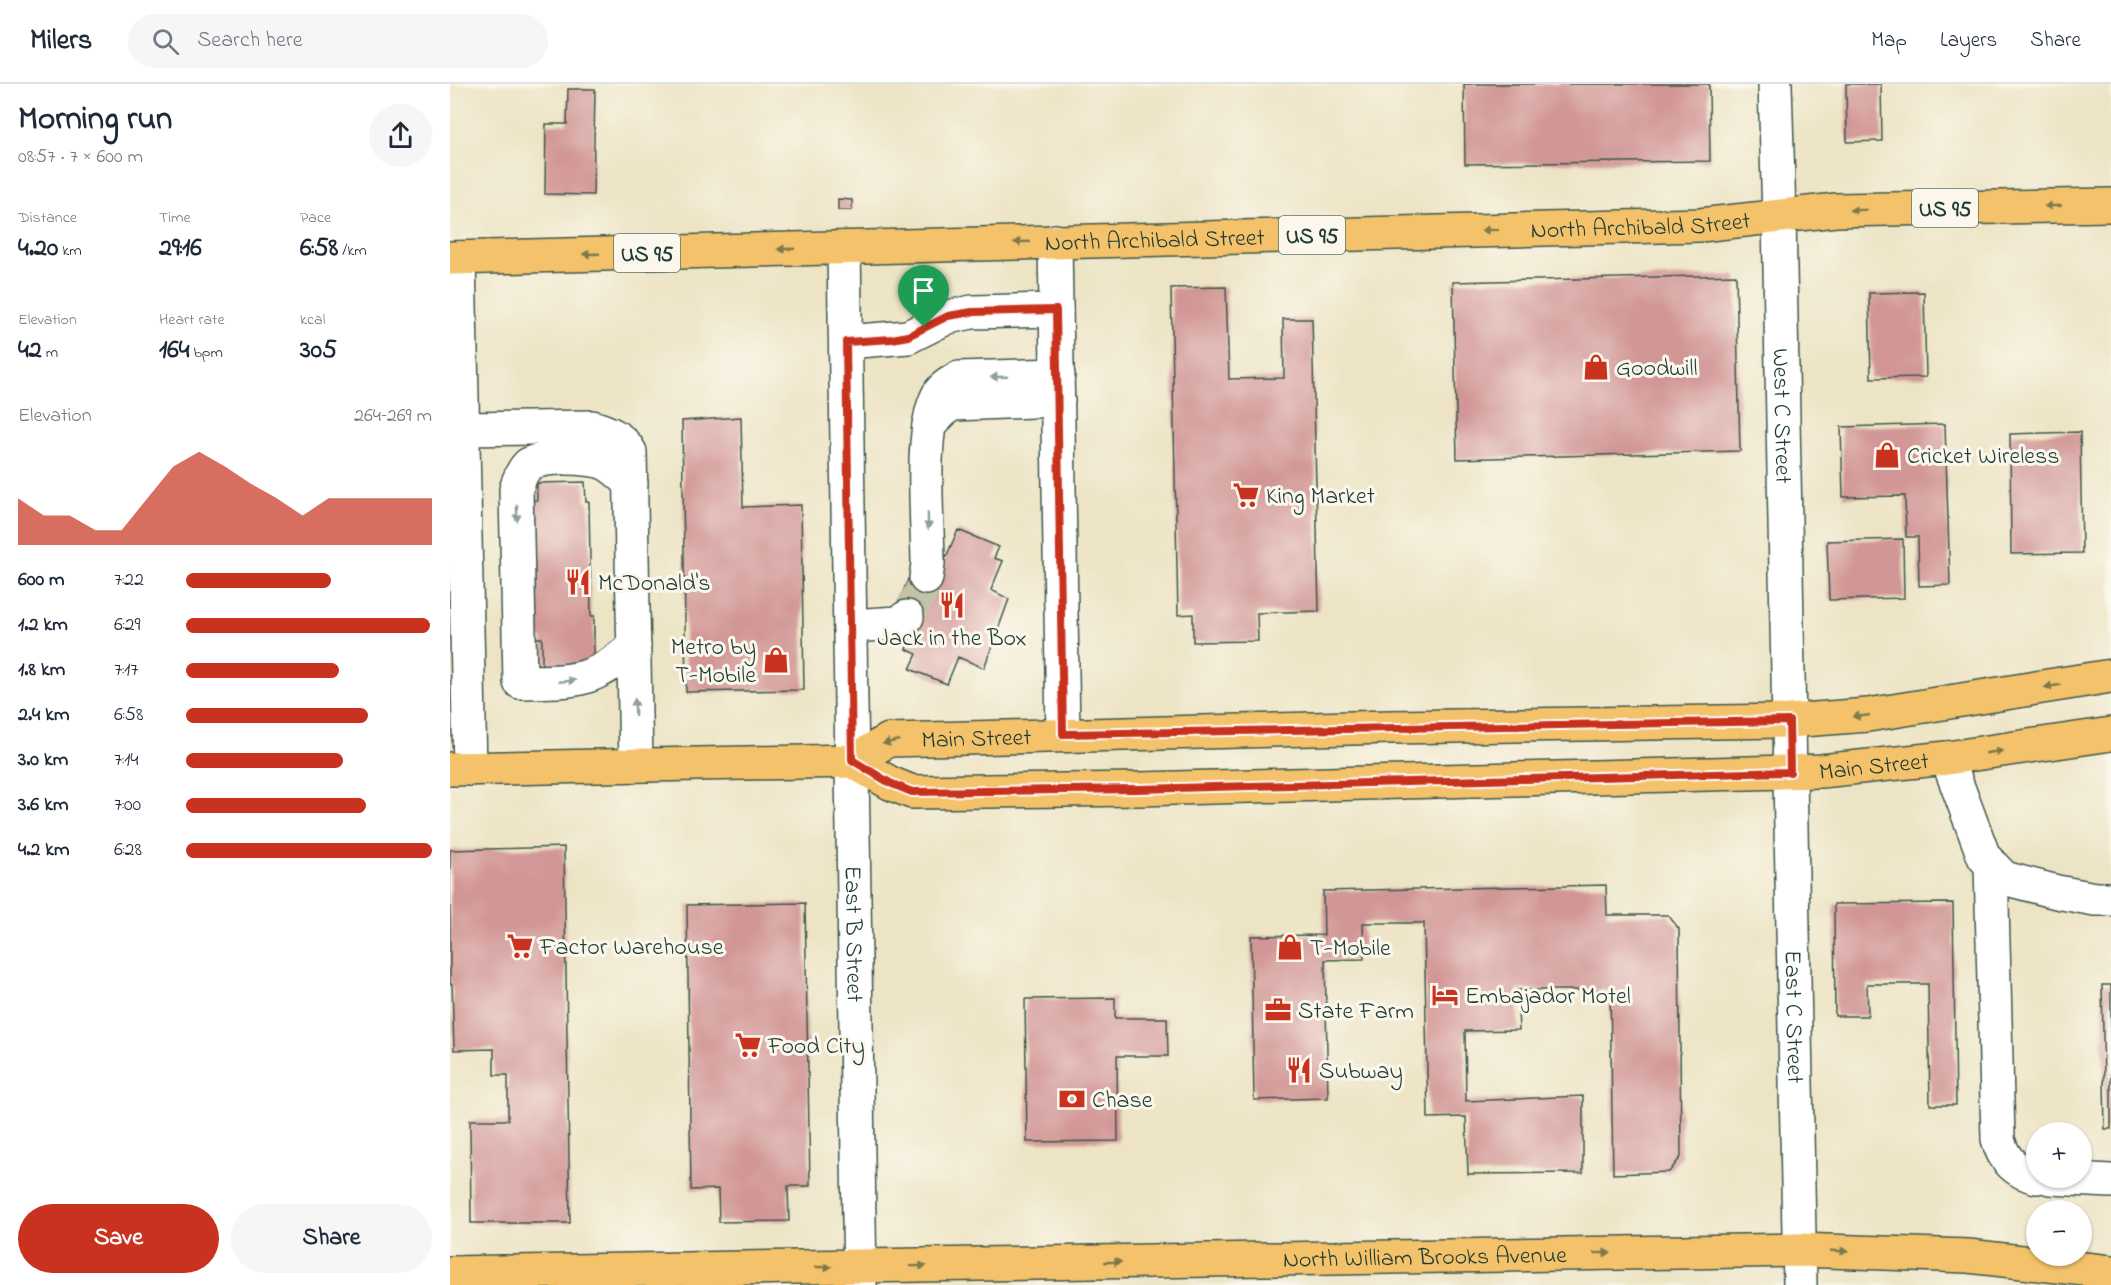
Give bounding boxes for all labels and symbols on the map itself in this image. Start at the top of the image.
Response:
road number: US 95 [1912,189,1978,227]
one-way arrow [2043,201,2062,211]
street label: North Archibald Street [1530,205,1752,249]
one-way arrow [1848,205,1867,214]
road number: US 95 [1279,216,1345,254]
street label: North Archibald Street [1044,221,1265,262]
one-way arrow [1481,226,1500,235]
road number: US 95 [614,234,680,272]
one-way arrow [1013,238,1032,247]
one-way arrow [776,244,795,254]
one-way arrow [581,250,600,259]
pin [898,265,949,327]
street label: West C Street [1762,348,1799,484]
shop icon: Goodwill [1581,352,1611,382]
place label: Goodwill [1616,352,1698,387]
one-way arrow [990,372,1009,382]
shop icon: Cricket Wireless [1872,440,1902,470]
place label: Cricket Wireless [1907,440,2059,475]
supermarket icon: King Market [1231,480,1261,510]
place label: King Market [1266,480,1375,515]
one-way arrow [512,504,521,523]
one-way arrow [923,512,932,531]
restaurant icon: McDonald's [563,567,593,597]
place label: McDonald's [598,567,710,602]
restaurant icon: Jack in the Box [937,590,967,620]
place label: Jack in the Box [877,622,1027,657]
place label: Metro by T-Mobile [671,631,756,694]
shop icon: Metro by T-Mobile [761,645,791,675]
one-way arrow [557,676,576,686]
one-way arrow [2044,681,2063,690]
one-way arrow [630,697,640,716]
one-way arrow [1851,711,1870,721]
street label: Main Street [921,721,1032,759]
one-way arrow [882,737,900,747]
street label: Main Street [1817,745,1931,791]
one-way arrow [1985,747,2004,756]
street label: East B Street [834,865,871,1002]
supermarket icon: Factor Warehouse [505,931,535,961]
place label: Factor Warehouse [539,931,724,966]
shop icon: T-Mobile [1275,932,1305,962]
place label: T-Mobile [1310,932,1391,967]
street label: East C Street [1773,950,1811,1084]
hotel icon: Embajador Motel [1430,980,1460,1010]
place label: Embajador Motel [1465,980,1631,1015]
office icon: State Farm [1263,995,1293,1025]
place label: State Farm [1298,995,1414,1030]
supermarket icon: Food City [733,1030,763,1060]
place label: Food City [767,1030,865,1066]
restaurant icon: Subway [1284,1055,1314,1085]
place label: Subway [1319,1055,1403,1091]
bank icon: Chase [1057,1084,1087,1114]
place label: Chase [1092,1084,1153,1119]
street label: North William Brooks Avenue [1283,1239,1568,1279]
one-way arrow [1830,1246,1849,1255]
one-way arrow [1593,1248,1612,1257]
one-way arrow [1104,1257,1123,1266]
one-way arrow [909,1261,928,1270]
one-way arrow [814,1262,833,1272]

